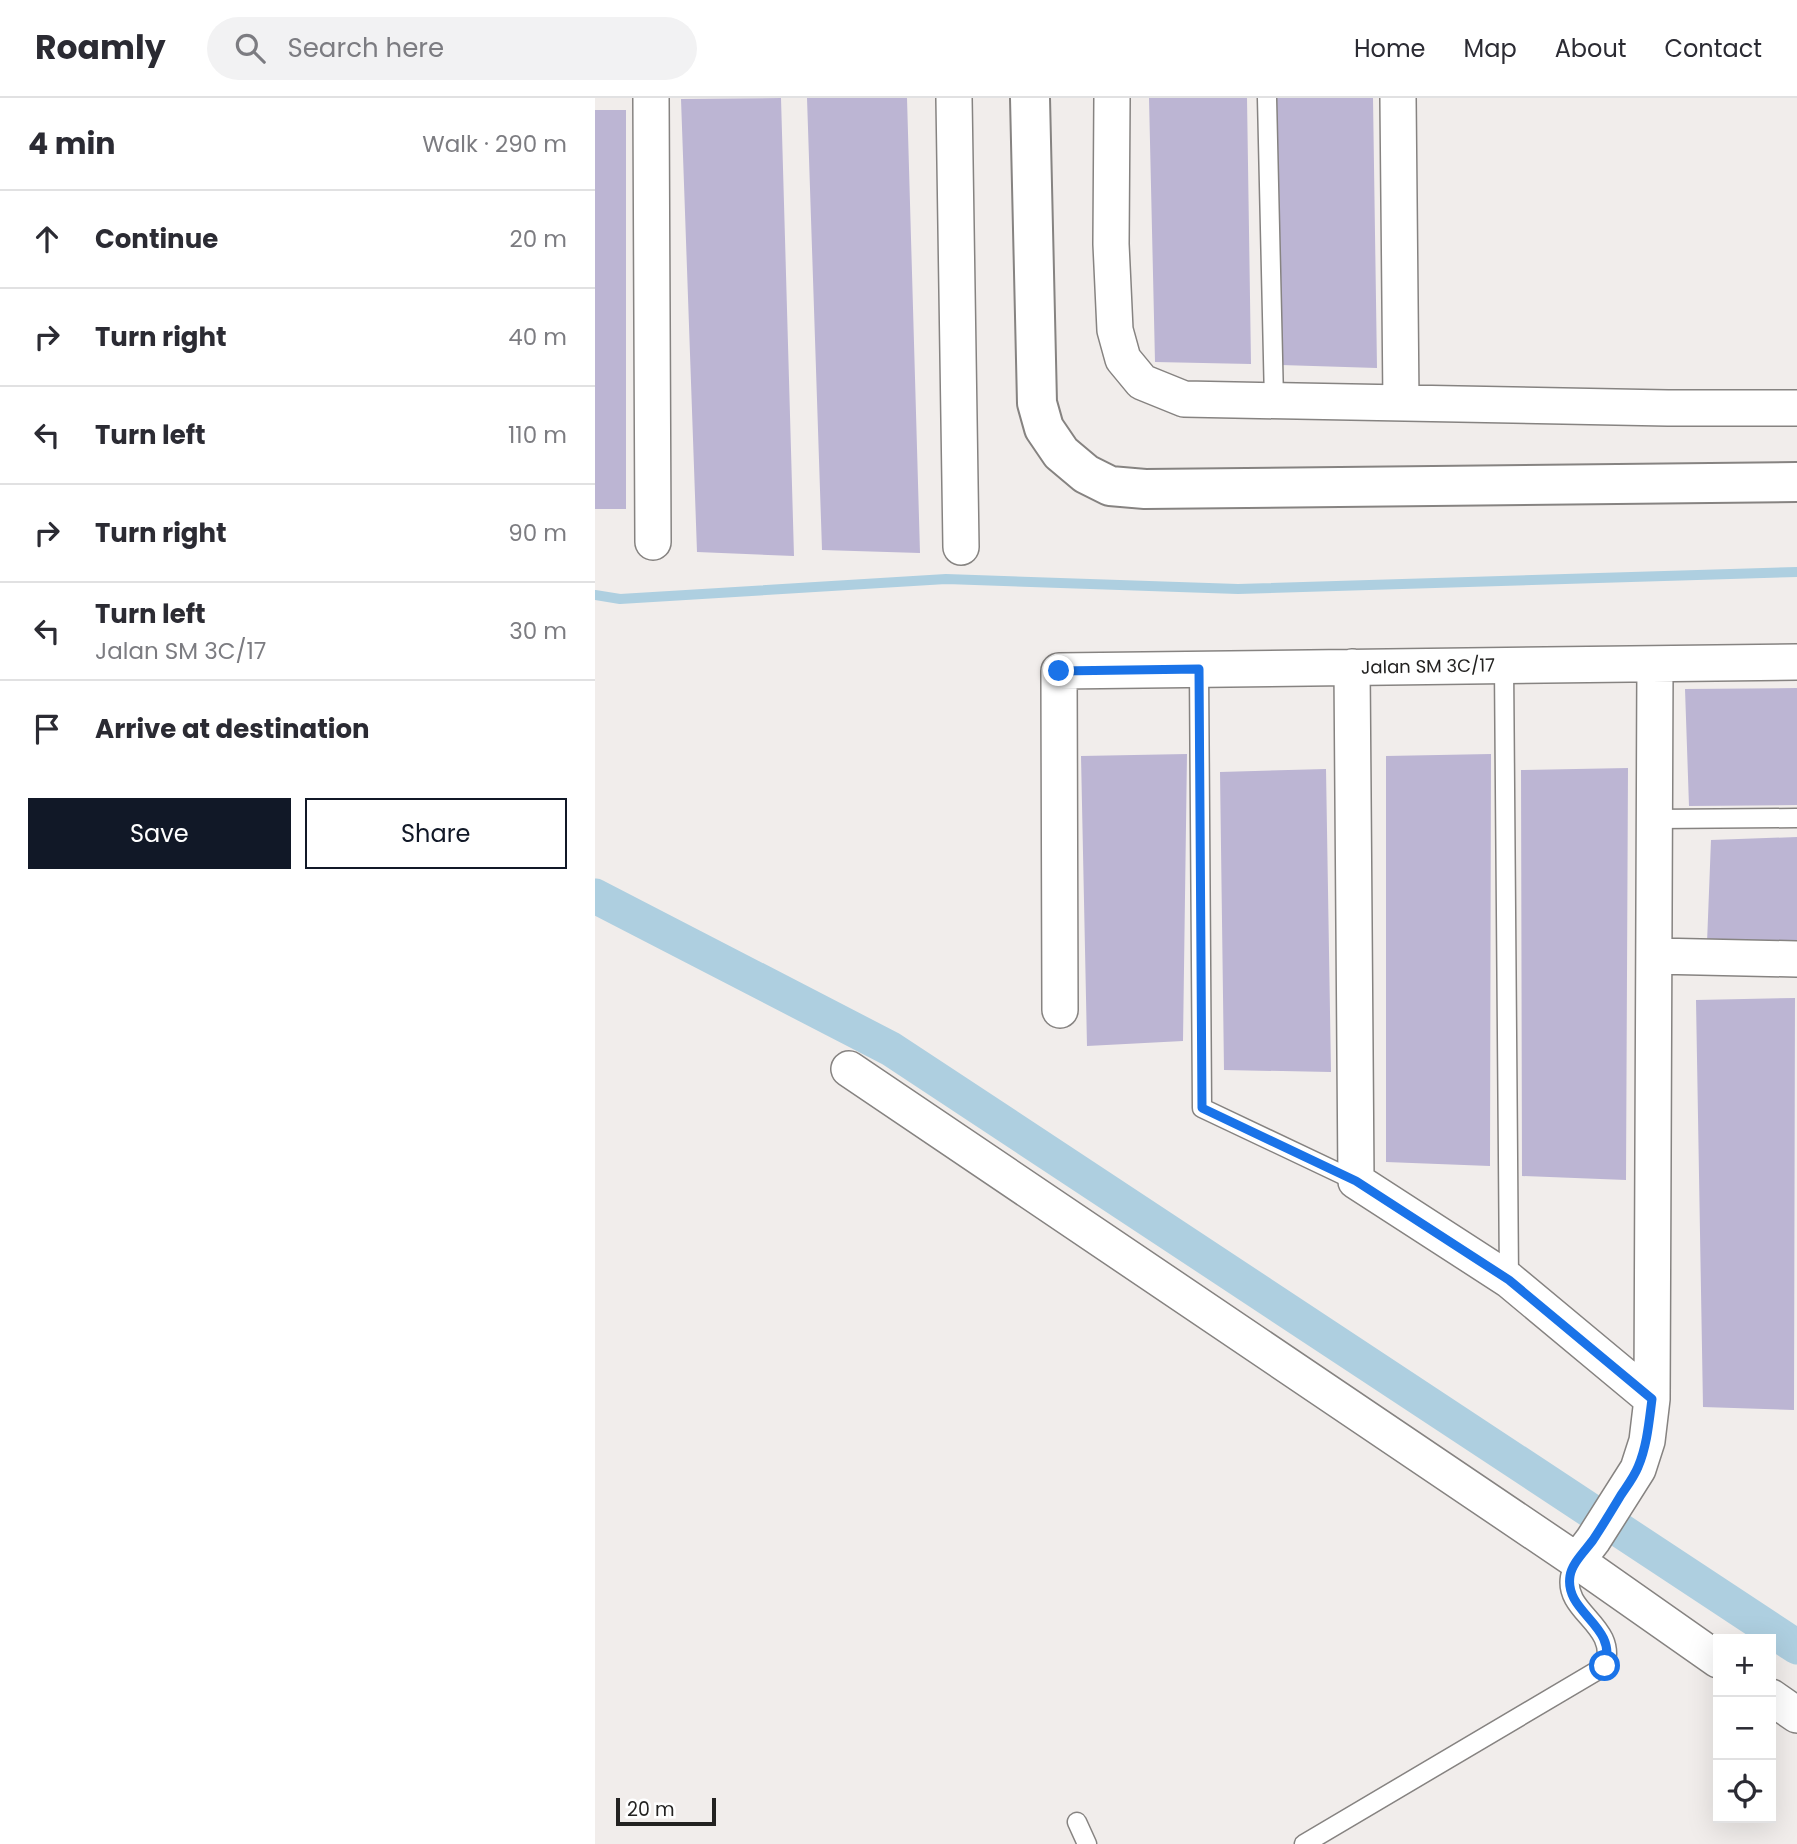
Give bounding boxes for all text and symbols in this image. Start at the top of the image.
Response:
search box [207,17,697,80]
text: Roamly [35,24,165,71]
icon: search [231,29,269,67]
text: Search here [287,30,444,66]
text: Home [1354,32,1426,65]
text: Map [1464,32,1517,65]
text: About [1555,32,1626,65]
text: Contact [1664,32,1762,65]
text: 4 min [28,122,116,165]
text: Walk · 290 m [422,128,567,160]
icon: ahead [28,220,66,258]
text: Continue [95,221,218,257]
text: 20 m [509,223,567,255]
icon: right [28,318,66,356]
text: Turn right [95,319,227,355]
text: 40 m [508,321,567,353]
icon: left [28,416,66,454]
text: Turn left [95,417,206,453]
text: 110 m [508,419,567,451]
icon: right [28,514,66,552]
text: Turn right [95,515,227,551]
text: 90 m [508,517,567,549]
text: Turn left [95,596,206,632]
icon: left [28,612,66,650]
text: 30 m [509,615,567,647]
text: Jalan SM 3C/17 [95,635,266,667]
street label: Jalan SM 3C/17 [1361,652,1495,680]
route end [1043,655,1074,686]
icon: arrive [28,710,66,748]
text: Arrive at destination [95,711,370,747]
button: Save [28,798,291,869]
button: Share [305,798,567,869]
map controls [1713,1634,1776,1823]
button: + [1713,1634,1776,1697]
route start [1589,1650,1620,1681]
button: − [1713,1697,1776,1760]
button: locate [1713,1760,1776,1823]
scale bar [616,1795,716,1827]
text: 20 m [627,1796,675,1823]

